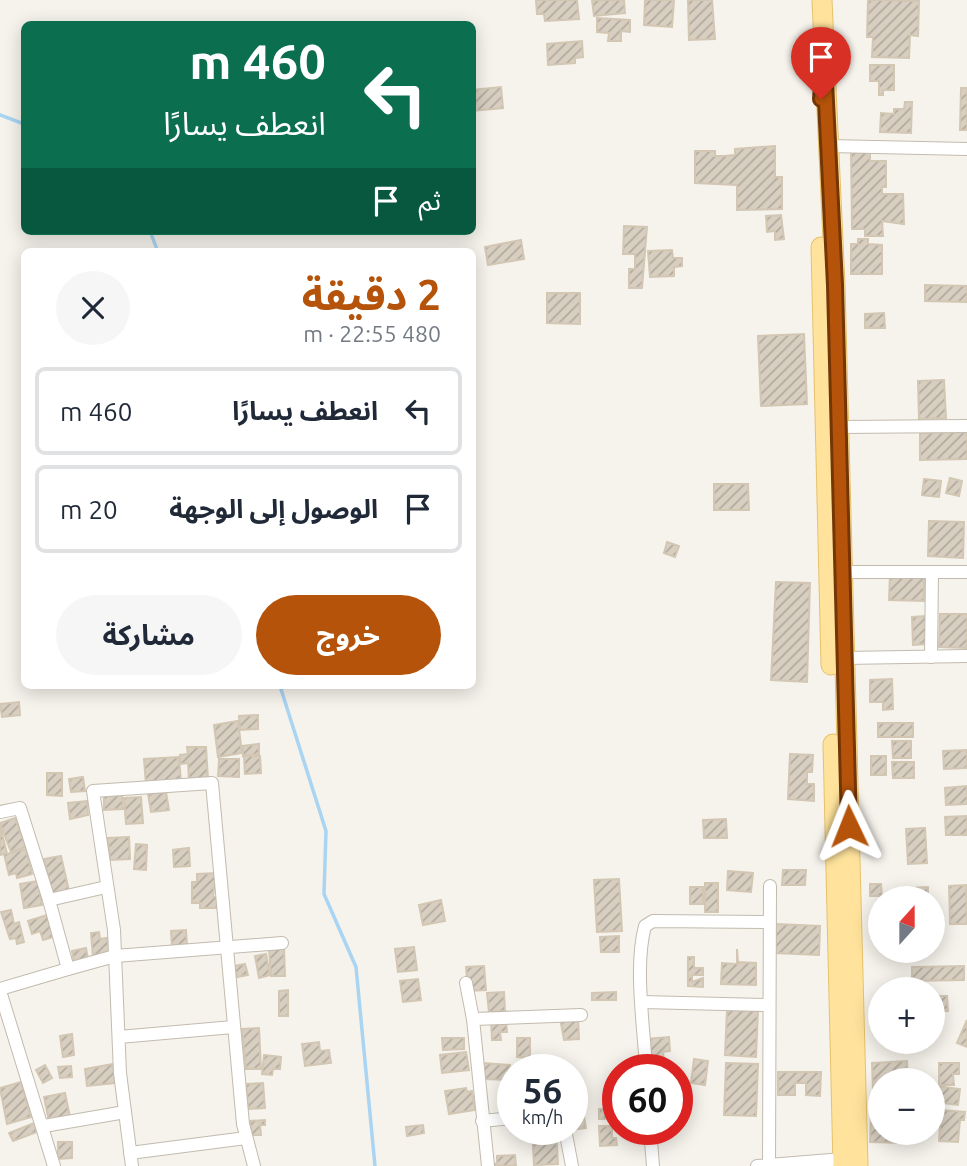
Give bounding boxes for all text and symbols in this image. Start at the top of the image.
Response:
pin [791,27,851,99]
text: 460 m [189,33,326,88]
icon: arrive [802,38,840,76]
icon: left [350,49,441,140]
text: انعطف يسارًا [163,105,326,141]
icon: arrive [367,182,405,220]
text: ثم [419,186,441,215]
button: close [56,271,130,345]
text: 2 دقيقة [302,271,441,318]
text: 480 m · 22:55 [303,321,441,346]
icon: left [399,392,437,430]
text: انعطف يسارًا [232,396,378,425]
text: 460 m [60,397,132,426]
icon: arrive [399,490,437,528]
text: الوصول إلى الوجهة [169,494,378,523]
text: 20 m [60,495,118,524]
button: مشاركة [56,595,242,675]
button: خروج [256,595,441,675]
position arrow [812,789,886,863]
north arrow [868,886,945,962]
map controls [868,886,945,1145]
button: + [868,977,945,1054]
speed limit sign: 60 [602,1054,693,1145]
button: − [868,1068,945,1145]
text: 56 [523,1070,562,1110]
text: km/h [522,1107,563,1127]

